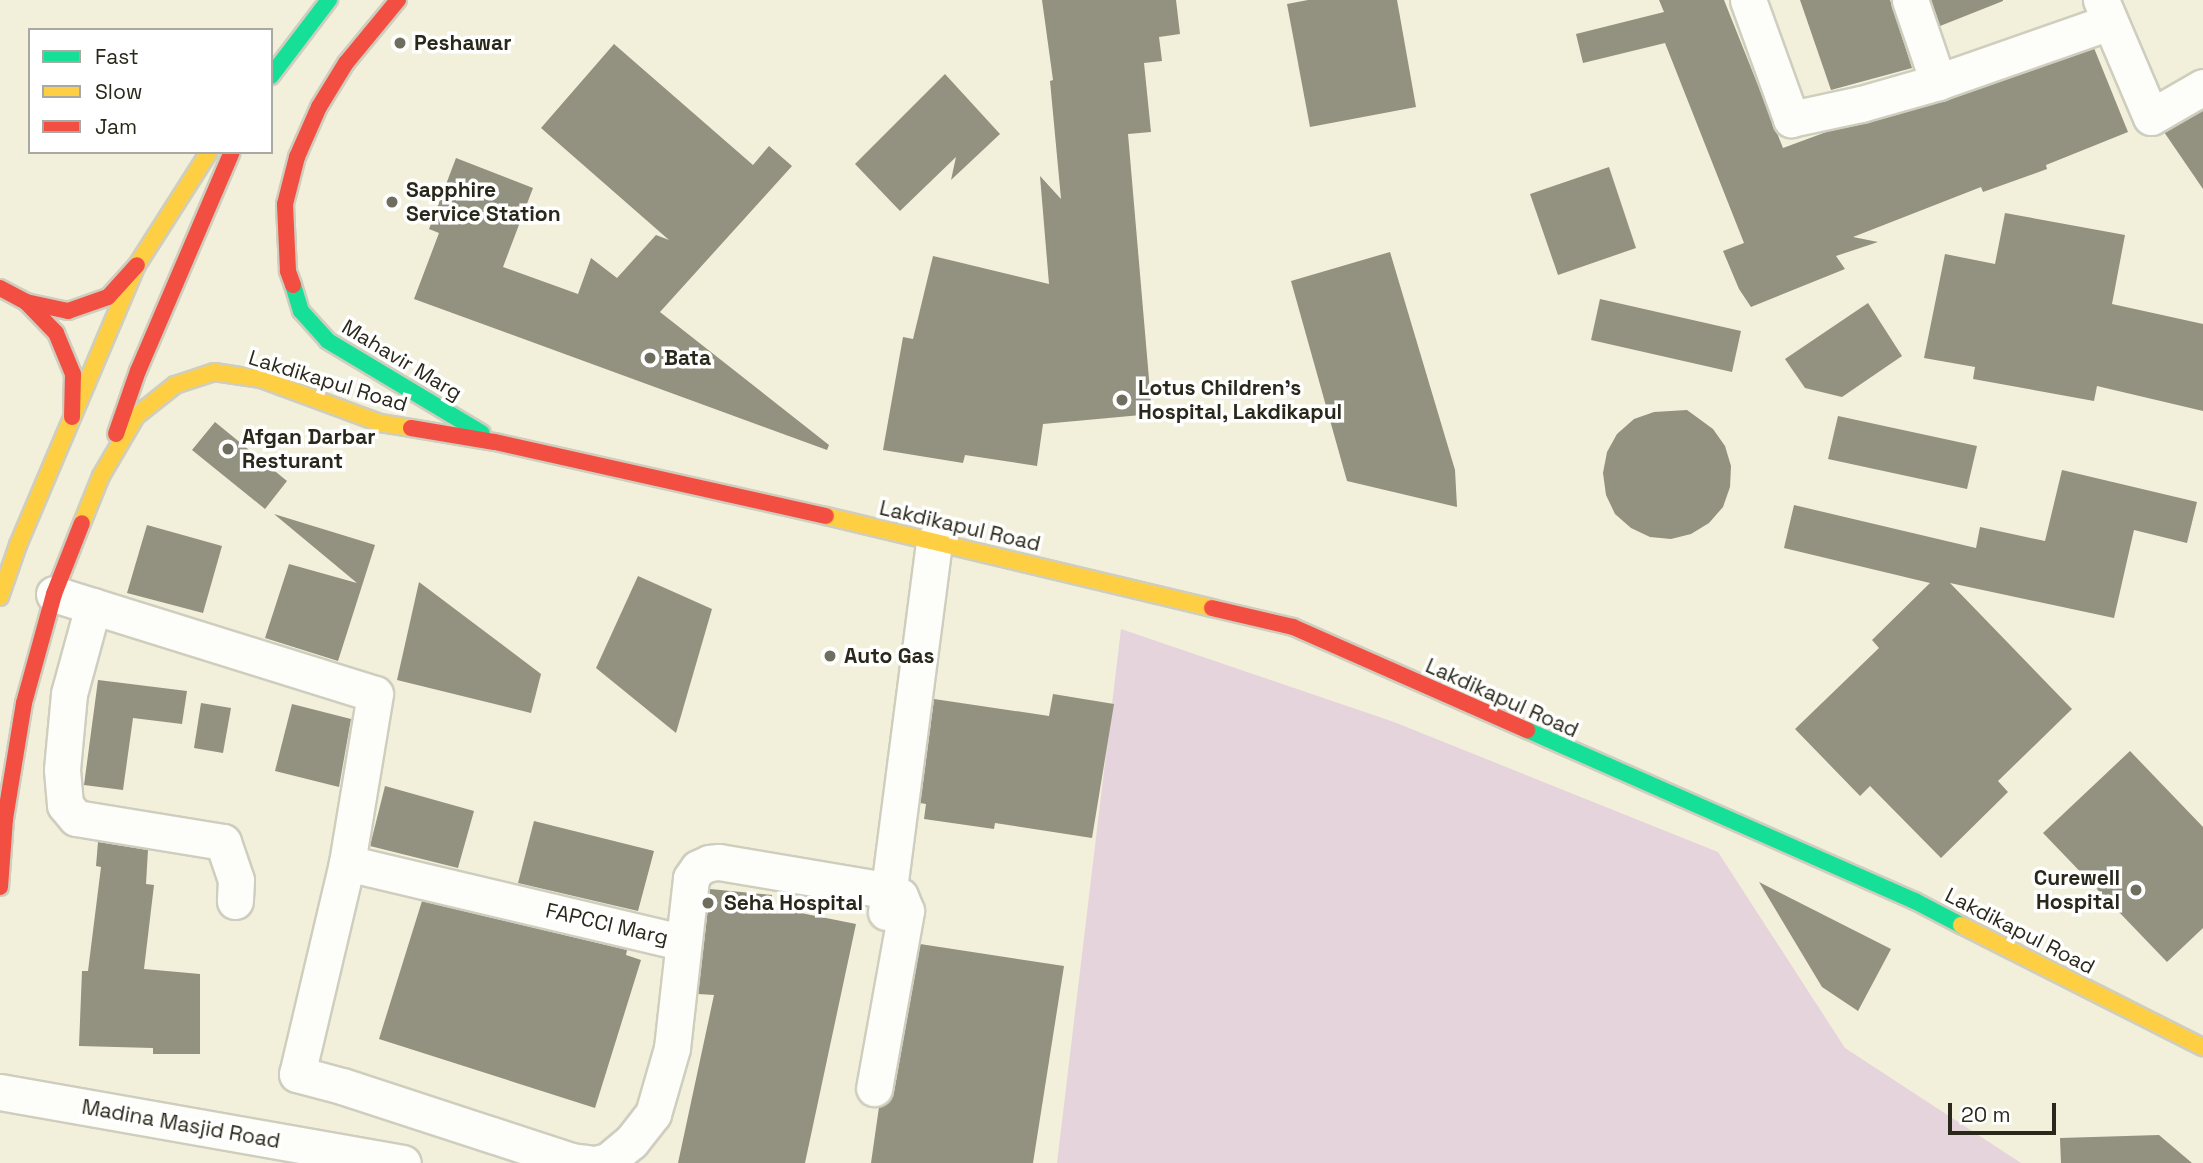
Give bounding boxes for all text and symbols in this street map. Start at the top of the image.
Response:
legend [28,28,273,154]
place label: Peshawar [414,30,512,56]
marker: Peshawar [392,35,408,51]
text: Fast [95,43,139,70]
text: Slow [95,78,143,105]
text: Jam [95,113,137,140]
place label: Sapphire Service Station [406,177,561,227]
marker: Sapphire Service Station [384,194,400,210]
street label: Mahavir Marg [337,314,467,406]
street label: Lakdikapul Road [246,345,410,417]
place label: Bata [664,345,711,371]
marker: Bata [642,350,658,366]
place label: Lotus Children's Hospital, Lakdikapul [1138,375,1343,425]
marker: Lotus Children's Hospital, Lakdikapul [1112,390,1132,410]
place label: Afgan Darbar Resturant [242,424,376,474]
marker: Afgan Darbar Resturant [220,441,236,457]
street label: Lakdikapul Road [877,495,1043,557]
place label: Auto Gas [844,643,935,669]
marker: Auto Gas [822,648,838,664]
street label: Lakdikapul Road [1422,653,1582,743]
place label: Curewell Hospital [2034,865,2120,915]
marker: Curewell Hospital [2126,880,2146,900]
street label: Lakdikapul Road [1941,882,2099,980]
place label: Seha Hospital [724,890,863,916]
marker: Seha Hospital [698,893,718,913]
street label: FAPCCI Marg [543,898,671,950]
scale bar [1951,1090,2060,1134]
street label: Madina Masjid Road [80,1094,282,1154]
text: 20 m [1961,1101,2011,1128]

